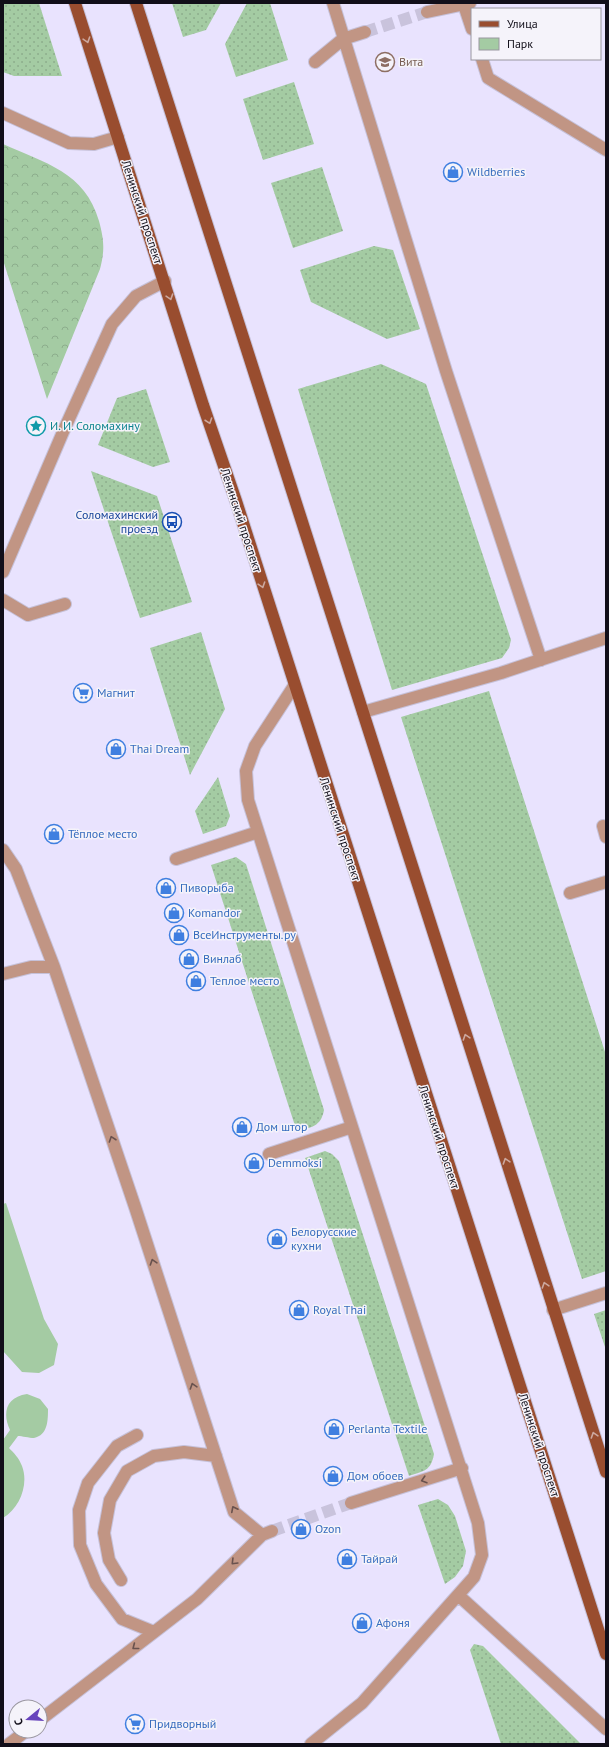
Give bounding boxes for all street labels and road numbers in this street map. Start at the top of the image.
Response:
street label: Ленинский проспект [118,157,166,266]
street label: Ленинский проспект [217,465,265,574]
street label: Ленинский проспект [316,774,364,883]
street label: Ленинский проспект [415,1082,463,1191]
street label: Ленинский проспект [515,1390,563,1499]

